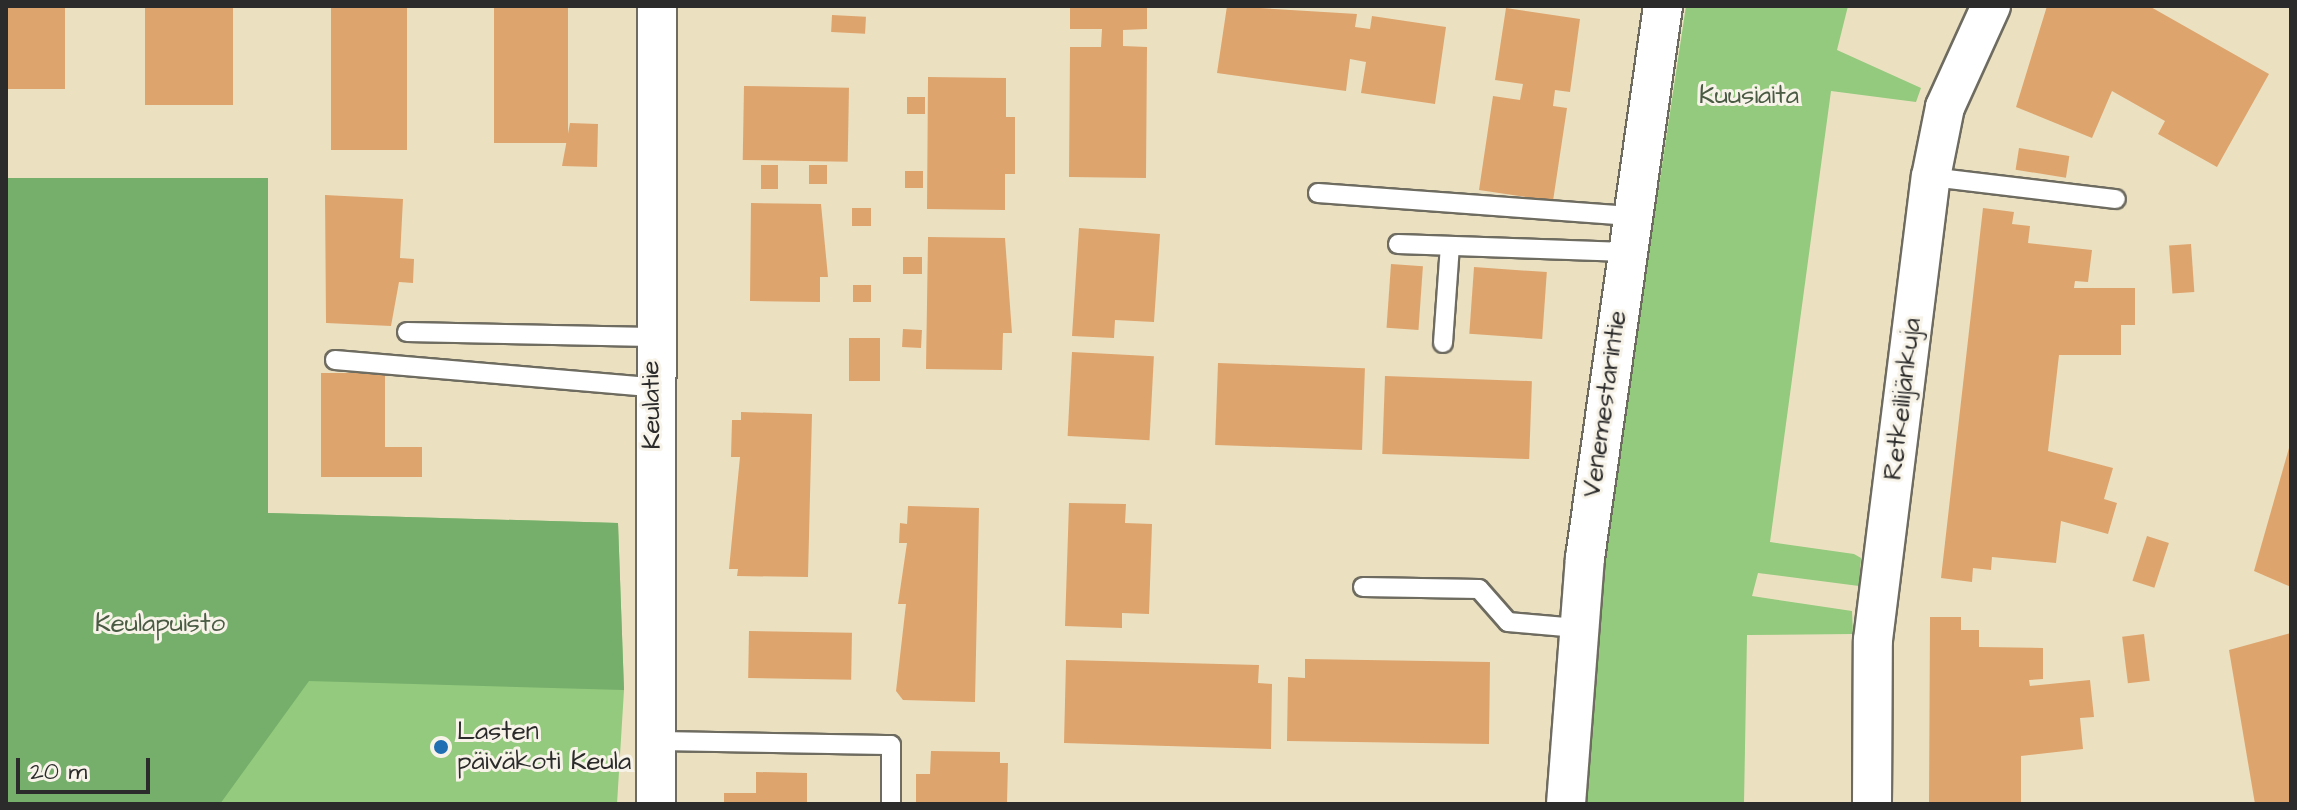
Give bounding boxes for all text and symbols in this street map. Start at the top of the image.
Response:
park label: Kuusiaita [1699,80,1799,112]
street label: Venemestarintie [1576,309,1634,499]
street label: Retkeilijänkuja [1878,316,1928,482]
street label: Keulatie [636,360,668,450]
park label: Keulapuisto [95,608,225,640]
place label: Lasten päiväkoti Keula [457,716,631,778]
marker: Lasten päiväkoti Keula [432,738,450,756]
scale bar [20,742,154,792]
text: 20 m [30,755,87,789]

